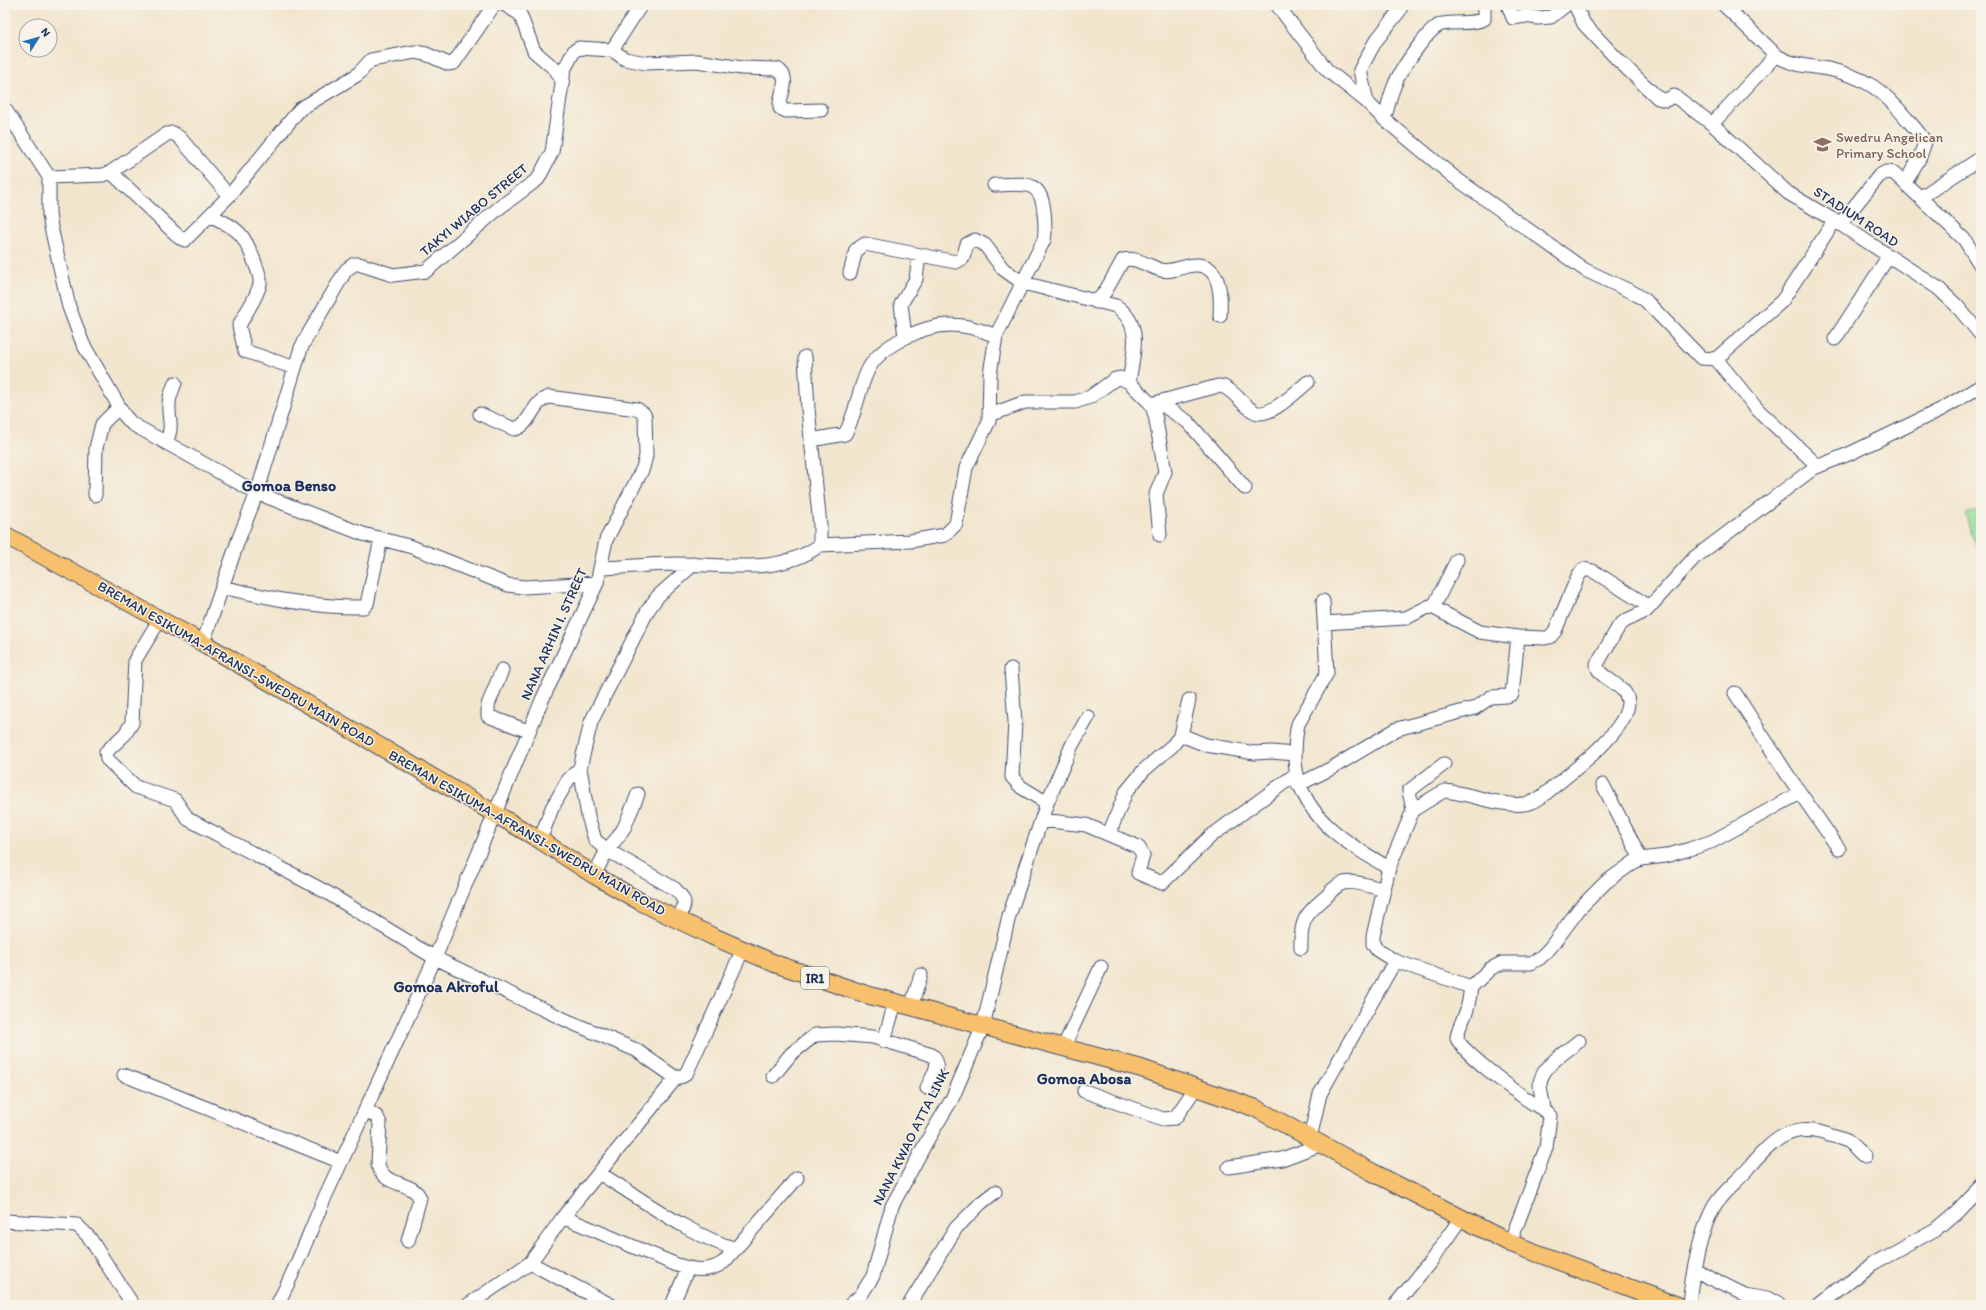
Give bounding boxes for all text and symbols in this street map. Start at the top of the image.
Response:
north arrow [18,18,58,58]
text: N [38,25,53,39]
place label: Swedru Angelican Primary School [1836,129,1944,162]
school or university icon: Swedru Angelican Primary School [1813,135,1833,155]
street label: TAKYI WIABO STREET [417,160,532,260]
street label: STADIUM ROAD [1810,183,1902,251]
district label: Gomoa Benso [242,476,336,495]
street label: NANA ARHIN I. STREET [517,565,591,703]
street label: BREMAN ESIKUMA-AFRANSI-SWEDRU MAIN ROAD [95,577,377,751]
street label: BREMAN ESIKUMA-AFRANSI-SWEDRU MAIN ROAD [386,746,668,920]
road number: IR1 [801,967,829,989]
district label: Gomoa Akroful [394,977,499,996]
street label: NANA KWAO ATTA LINK [869,1066,953,1208]
district label: Gomoa Abosa [1037,1069,1131,1088]

